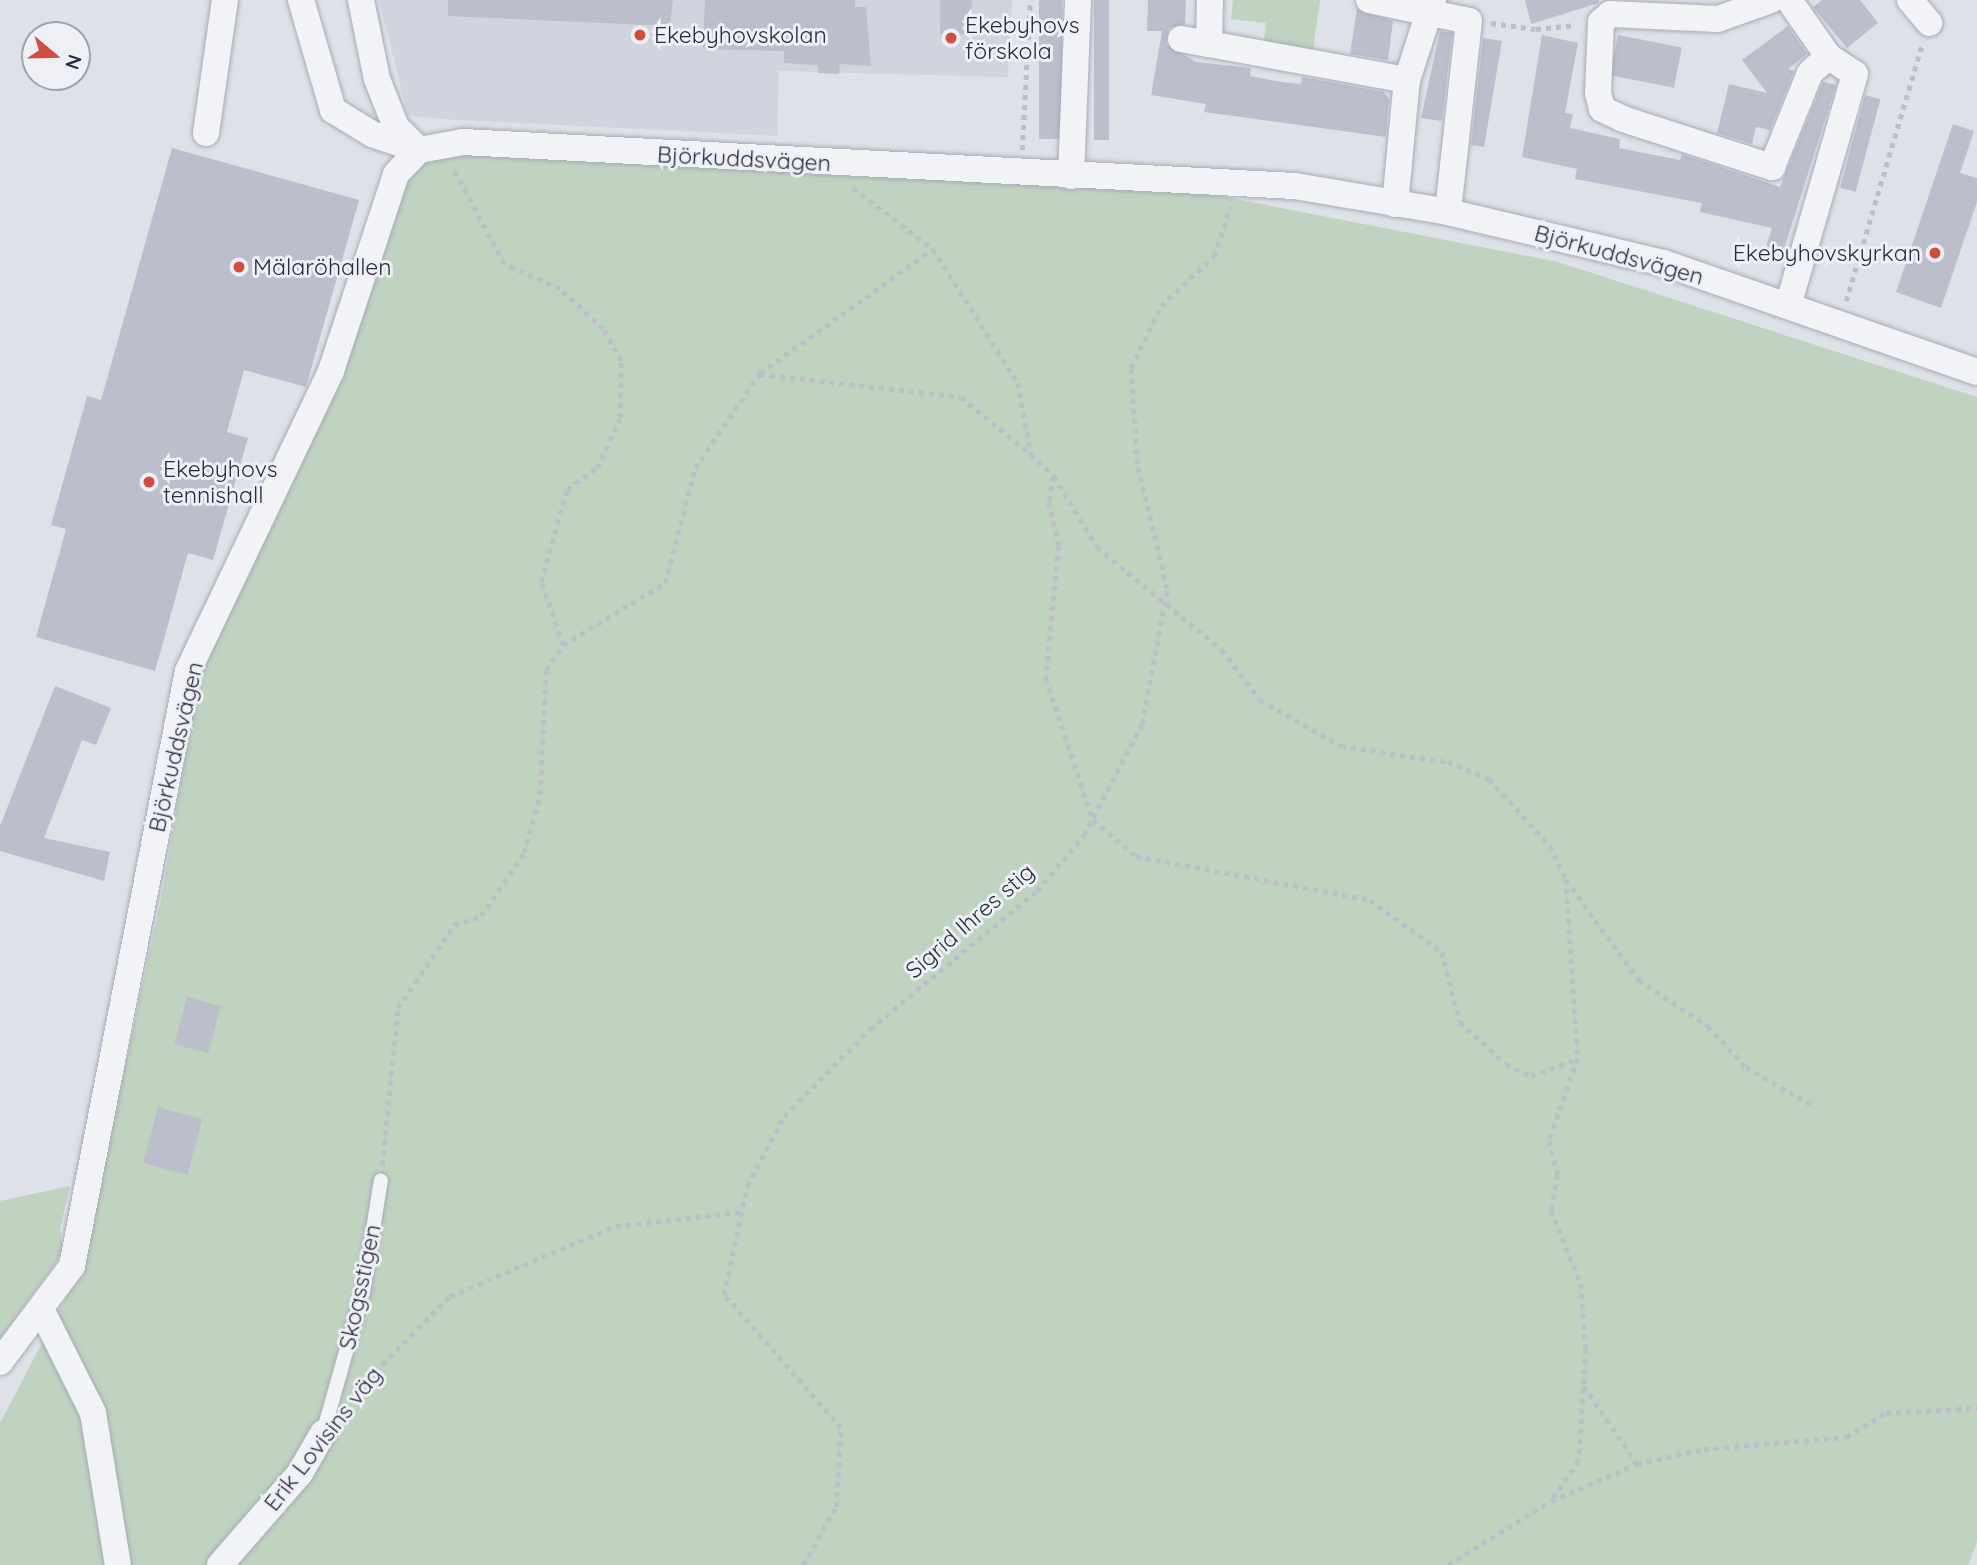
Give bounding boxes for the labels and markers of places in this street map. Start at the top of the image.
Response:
place label: Ekebyhovs förskola [965,11,1080,65]
place label: Ekebyhovskolan [654,21,827,49]
marker: Ekebyhovskolan [632,27,648,43]
marker: Ekebyhovs förskola [943,30,959,46]
place label: Ekebyhovskyrkan [1733,239,1921,267]
marker: Ekebyhovskyrkan [1927,245,1943,261]
place label: Mälaröhallen [253,253,392,281]
marker: Mälaröhallen [231,259,247,275]
place label: Ekebyhovs tennishall [163,455,278,509]
marker: Ekebyhovs tennishall [141,474,157,490]

